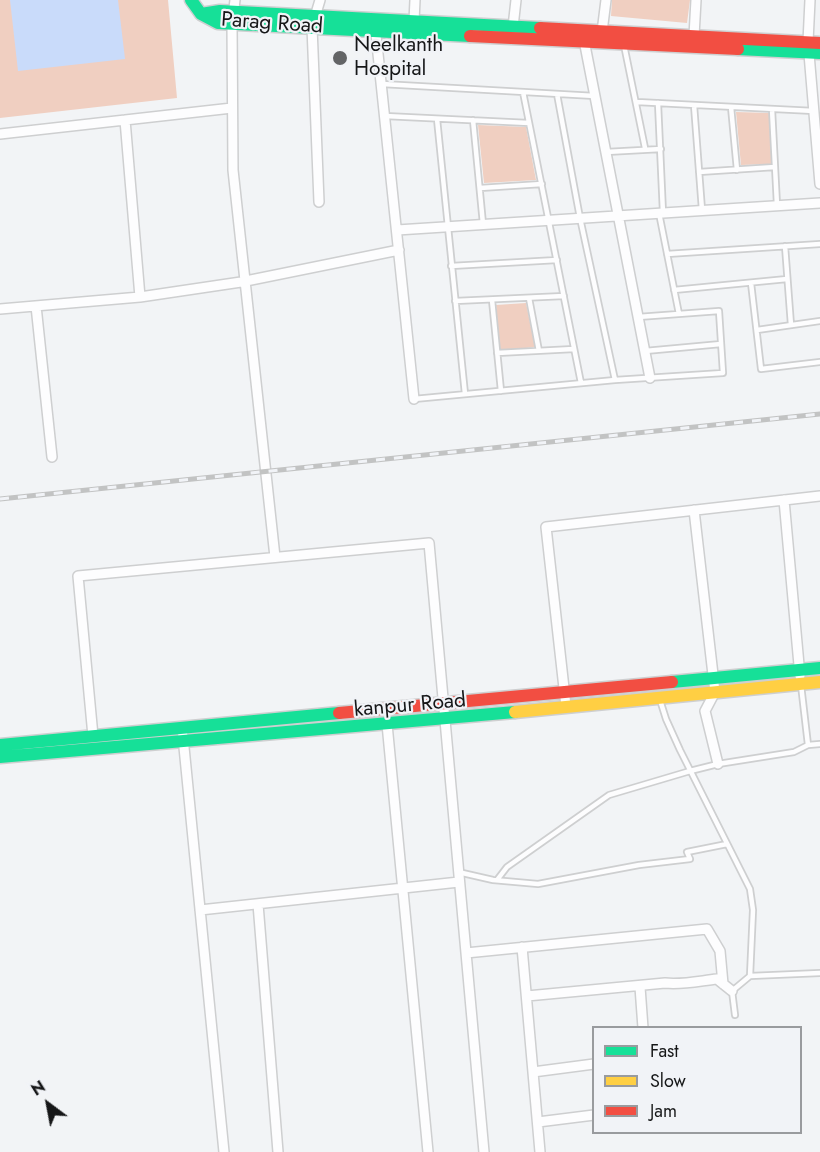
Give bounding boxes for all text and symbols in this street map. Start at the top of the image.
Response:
street label: Parag Road [220,8,324,40]
place label: Neelkanth Hospital [354,33,443,83]
marker: Neelkanth Hospital [331,49,349,67]
street label: kanpur Road [353,689,467,723]
legend [592,1026,802,1134]
text: Fast [650,1038,679,1064]
text: Slow [650,1068,686,1094]
north arrow [18,1074,78,1134]
text: N [27,1075,50,1101]
text: Jam [650,1098,677,1124]

